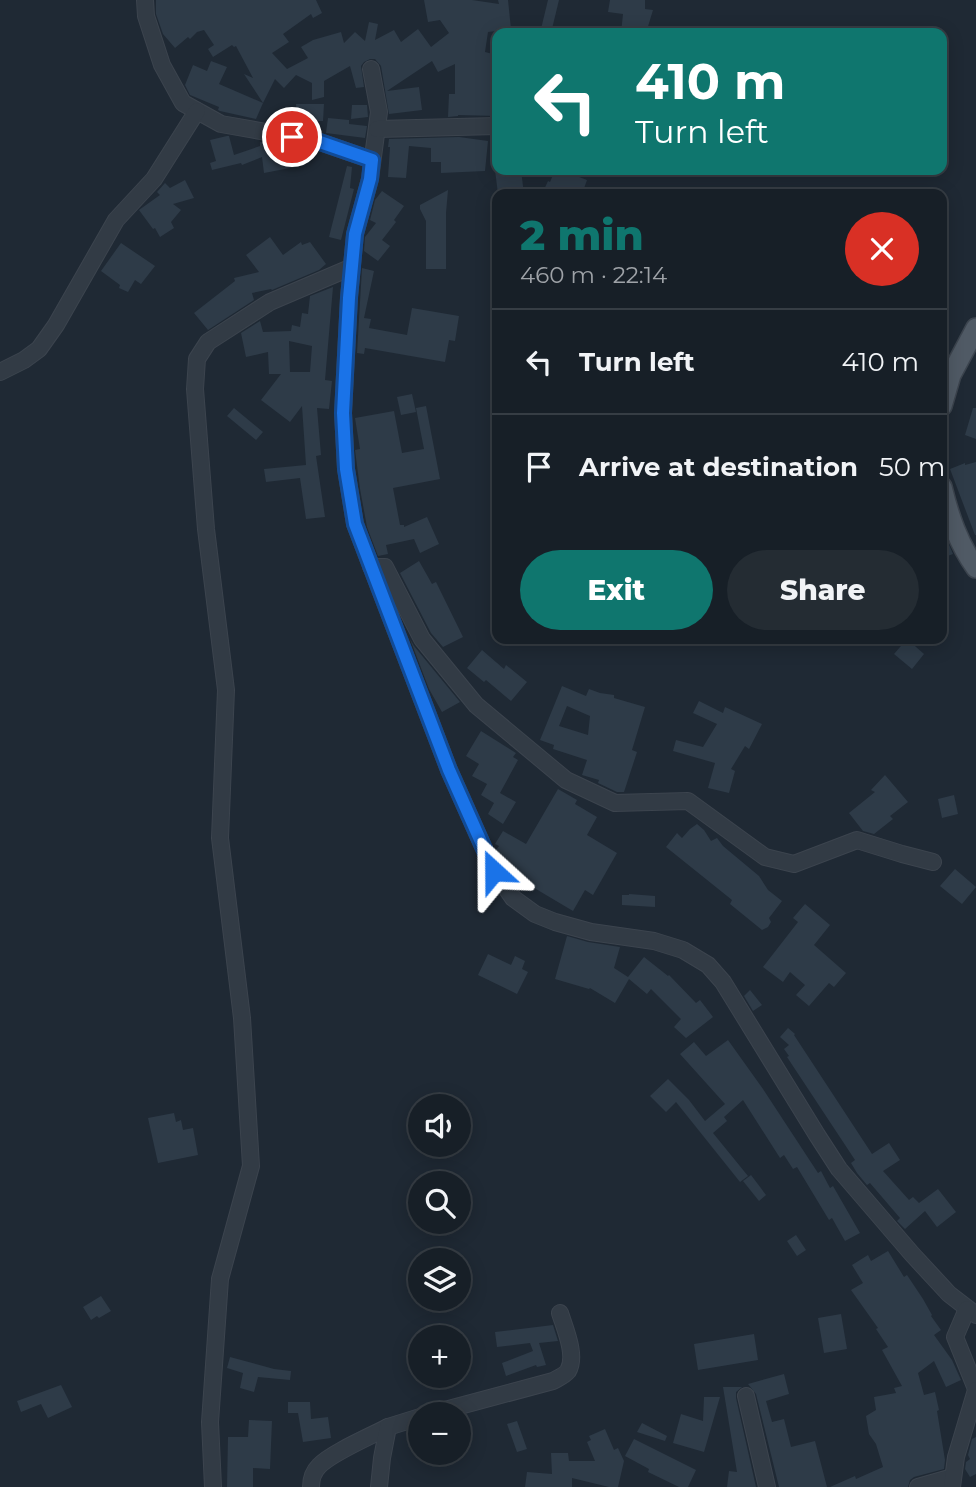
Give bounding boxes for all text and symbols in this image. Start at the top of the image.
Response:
text: 410 m [635,52,785,111]
icon: left [520,56,611,147]
pin [262,107,322,167]
text: Turn left [635,112,769,151]
icon: arrive [273,118,311,156]
text: 2 min [520,209,644,261]
button: close [845,212,919,286]
text: 460 m · 22:14 [520,261,667,289]
icon: left [520,343,558,381]
text: Turn left [579,346,695,378]
text: 410 m [841,346,919,378]
icon: arrive [520,448,558,486]
text: Arrive at destination [579,451,858,483]
text: 50 m [879,451,945,483]
button: Exit [520,550,713,630]
button: Share [727,550,919,630]
position arrow [457,834,531,908]
map controls [408,1094,471,1465]
button: sound [408,1094,471,1157]
button: search [408,1171,471,1234]
button: layers [408,1248,471,1311]
button: + [408,1325,471,1388]
button: − [408,1402,471,1465]

